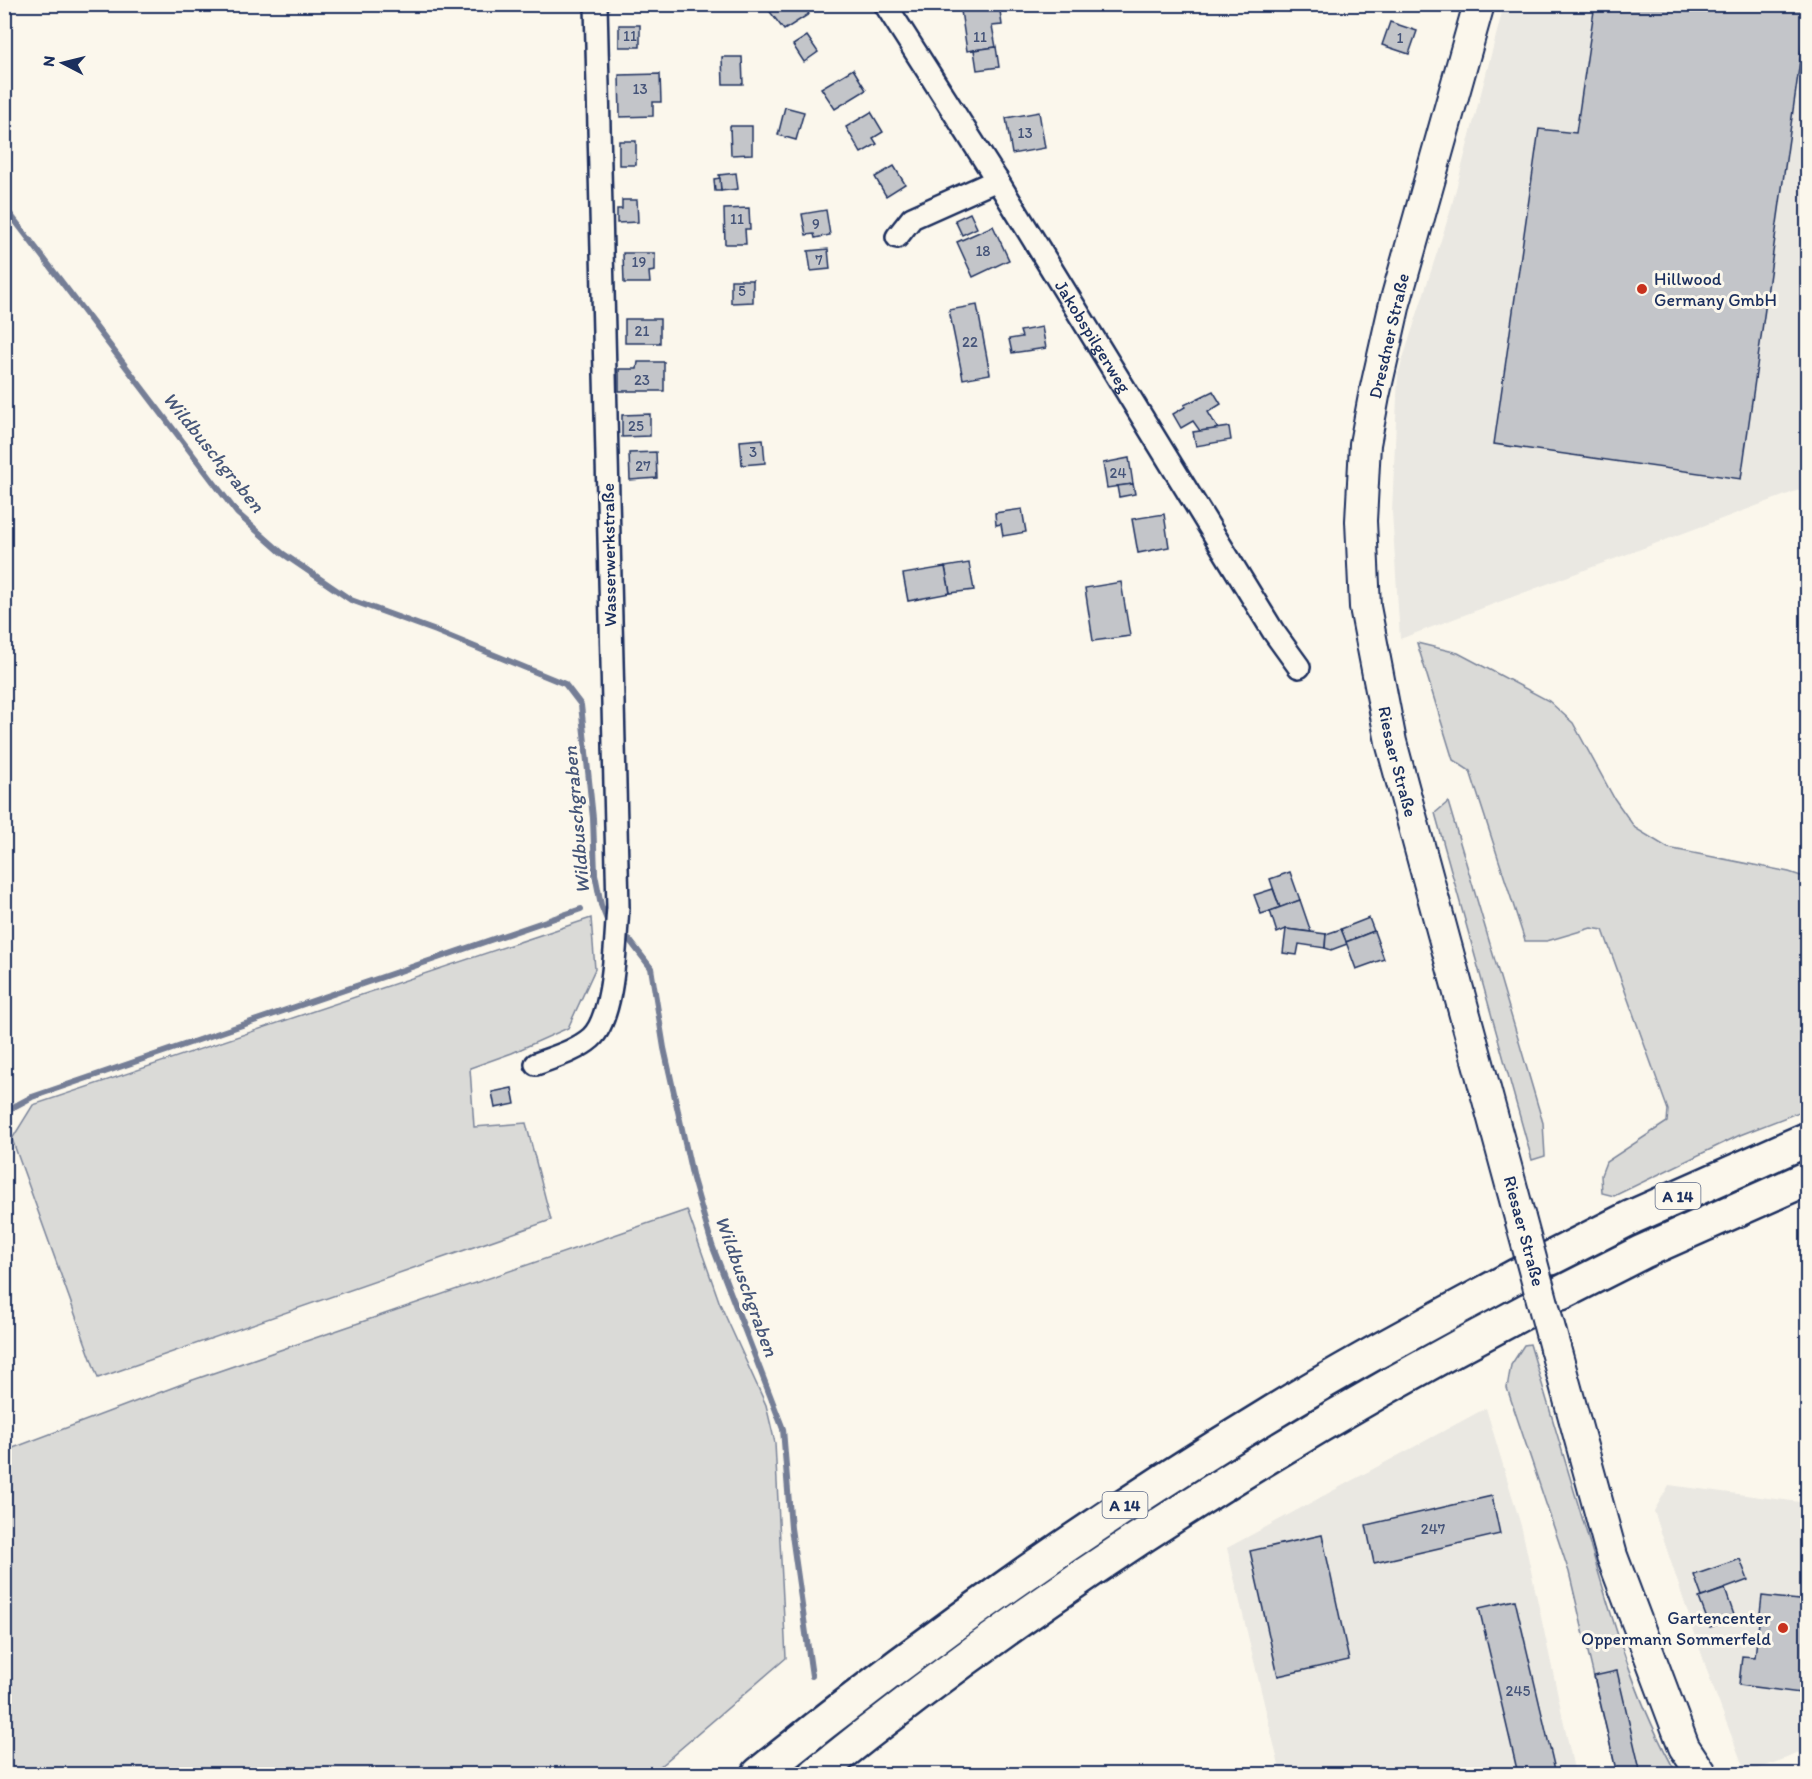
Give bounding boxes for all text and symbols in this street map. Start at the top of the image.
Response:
house number: 11 [623,27,637,45]
house number: 11 [973,28,987,46]
house number: 1 [1397,29,1404,47]
north arrow [33,33,93,93]
text: N [39,55,59,68]
house number: 13 [632,80,648,98]
house number: 13 [1017,124,1033,142]
house number: 11 [730,210,744,228]
house number: 9 [812,215,820,233]
house number: 18 [975,242,991,260]
house number: 7 [815,251,823,269]
house number: 19 [632,253,647,271]
place label: Hillwood Germany GmbH [1654,268,1777,311]
street label: Dresdner Straße [1364,271,1414,401]
street label: Jakobspilgerweg [1050,276,1136,397]
house number: 5 [738,282,746,300]
marker: Hillwood Germany GmbH [1635,282,1649,296]
house number: 21 [635,322,649,340]
house number: 22 [962,333,978,351]
house number: 23 [634,371,650,389]
water label: Wildbuschgraben [158,387,270,518]
house number: 25 [628,417,644,435]
house number: 3 [749,443,757,461]
house number: 27 [635,457,651,475]
house number: 24 [1110,464,1126,482]
street label: Wasserwerkstraße [597,483,621,627]
street label: Riesaer Straße [1373,704,1422,820]
water label: Wildbuschgraben [558,745,594,895]
street label: Riesaer Straße [1499,1173,1549,1289]
road number: A 14 [1656,1183,1700,1209]
water label: Wildbuschgraben [710,1212,784,1360]
road number: A 14 [1102,1492,1148,1518]
house number: 247 [1421,1520,1446,1538]
place label: Gartencenter Oppermann Sommerfeld [1581,1607,1772,1650]
marker: Gartencenter Oppermann Sommerfeld [1776,1621,1790,1635]
house number: 245 [1506,1682,1531,1700]

